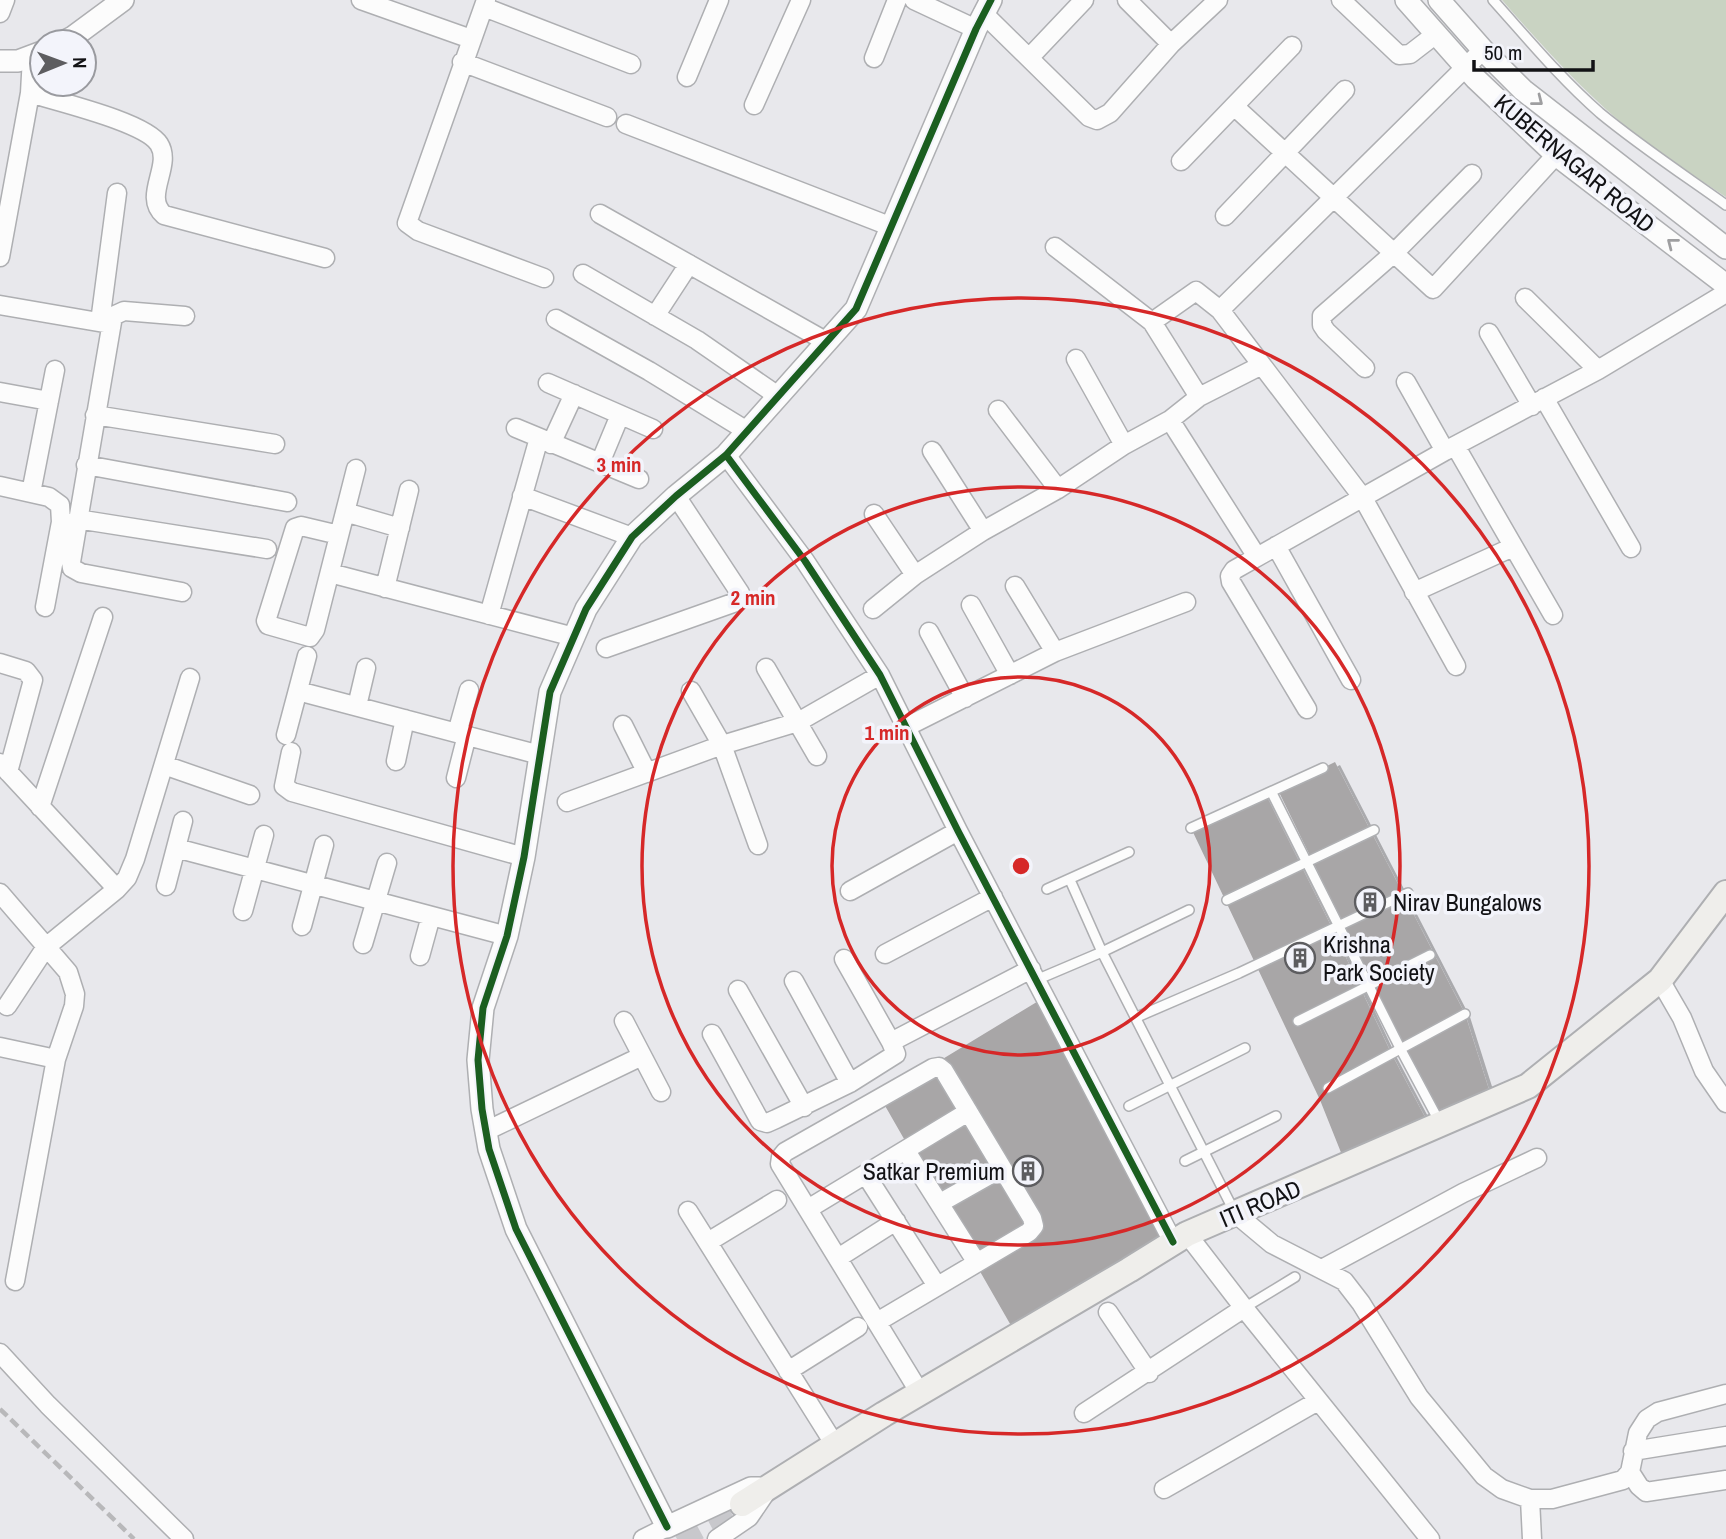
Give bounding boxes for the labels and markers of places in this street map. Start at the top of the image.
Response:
centre of rings [1009,854,1033,878]
building icon: Nirav Bungalows [1353,885,1387,919]
place label: Nirav Bungalows [1393,886,1542,918]
place label: Krishna Park Society [1323,928,1435,988]
building icon: Krishna Park Society [1283,941,1317,975]
building icon: Satkar Premium [1011,1154,1045,1188]
place label: Satkar Premium [863,1155,1005,1187]

